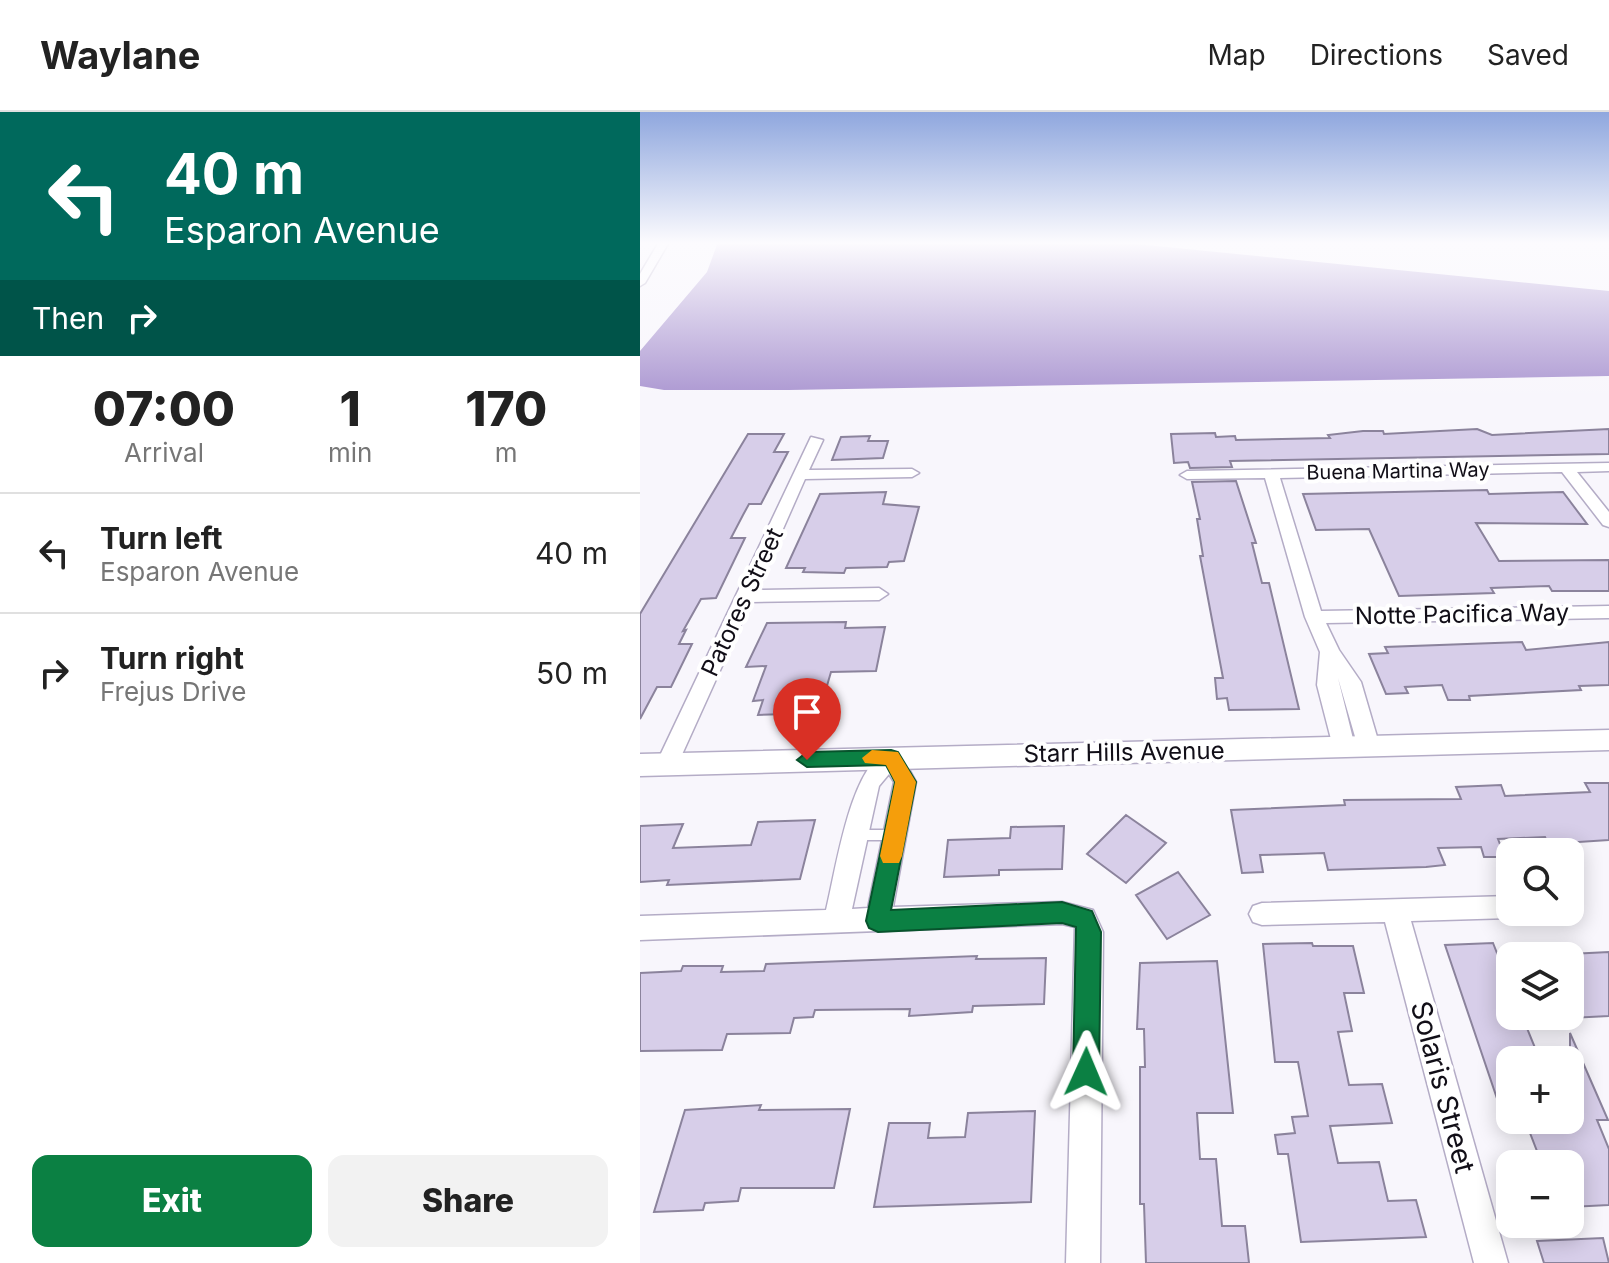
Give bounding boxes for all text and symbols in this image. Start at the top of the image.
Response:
text: Waylane [40,32,200,78]
text: Map [1207,38,1266,72]
text: Directions [1310,38,1443,72]
text: Saved [1487,38,1569,72]
text: 40 m [164,140,304,208]
icon: left [32,144,136,248]
text: Esparon Avenue [164,208,440,252]
icon: right [120,296,164,340]
text: Then [32,300,104,336]
text: 07:00 [93,379,235,438]
text: 1 [340,379,361,438]
text: 170 [465,379,547,438]
text: Arrival [124,437,204,468]
text: min [328,437,372,468]
text: m [495,437,518,468]
street label: Buena Martina Way [1306,457,1490,485]
text: Turn left [100,520,222,556]
street label: Patores Street [695,523,789,681]
icon: left [32,531,76,575]
text: 40 m [535,535,608,571]
text: Esparon Avenue [100,556,299,587]
street label: Notte Pacifica Way [1355,598,1569,630]
text: Turn right [100,640,244,676]
icon: right [32,651,76,695]
text: 50 m [536,655,608,691]
text: Frejus Drive [100,676,246,707]
pin [773,678,841,760]
icon: arrive [785,690,829,734]
street label: Starr Hills Avenue [1023,736,1225,768]
map controls [1496,838,1584,1238]
button: search [1496,838,1584,926]
button: layers [1496,942,1584,1030]
street label: Solaris Street [1404,997,1482,1177]
position arrow [1044,1030,1128,1114]
button: + [1496,1046,1584,1134]
button: − [1496,1150,1584,1238]
button: Exit [32,1155,312,1247]
button: Share [328,1155,608,1247]

